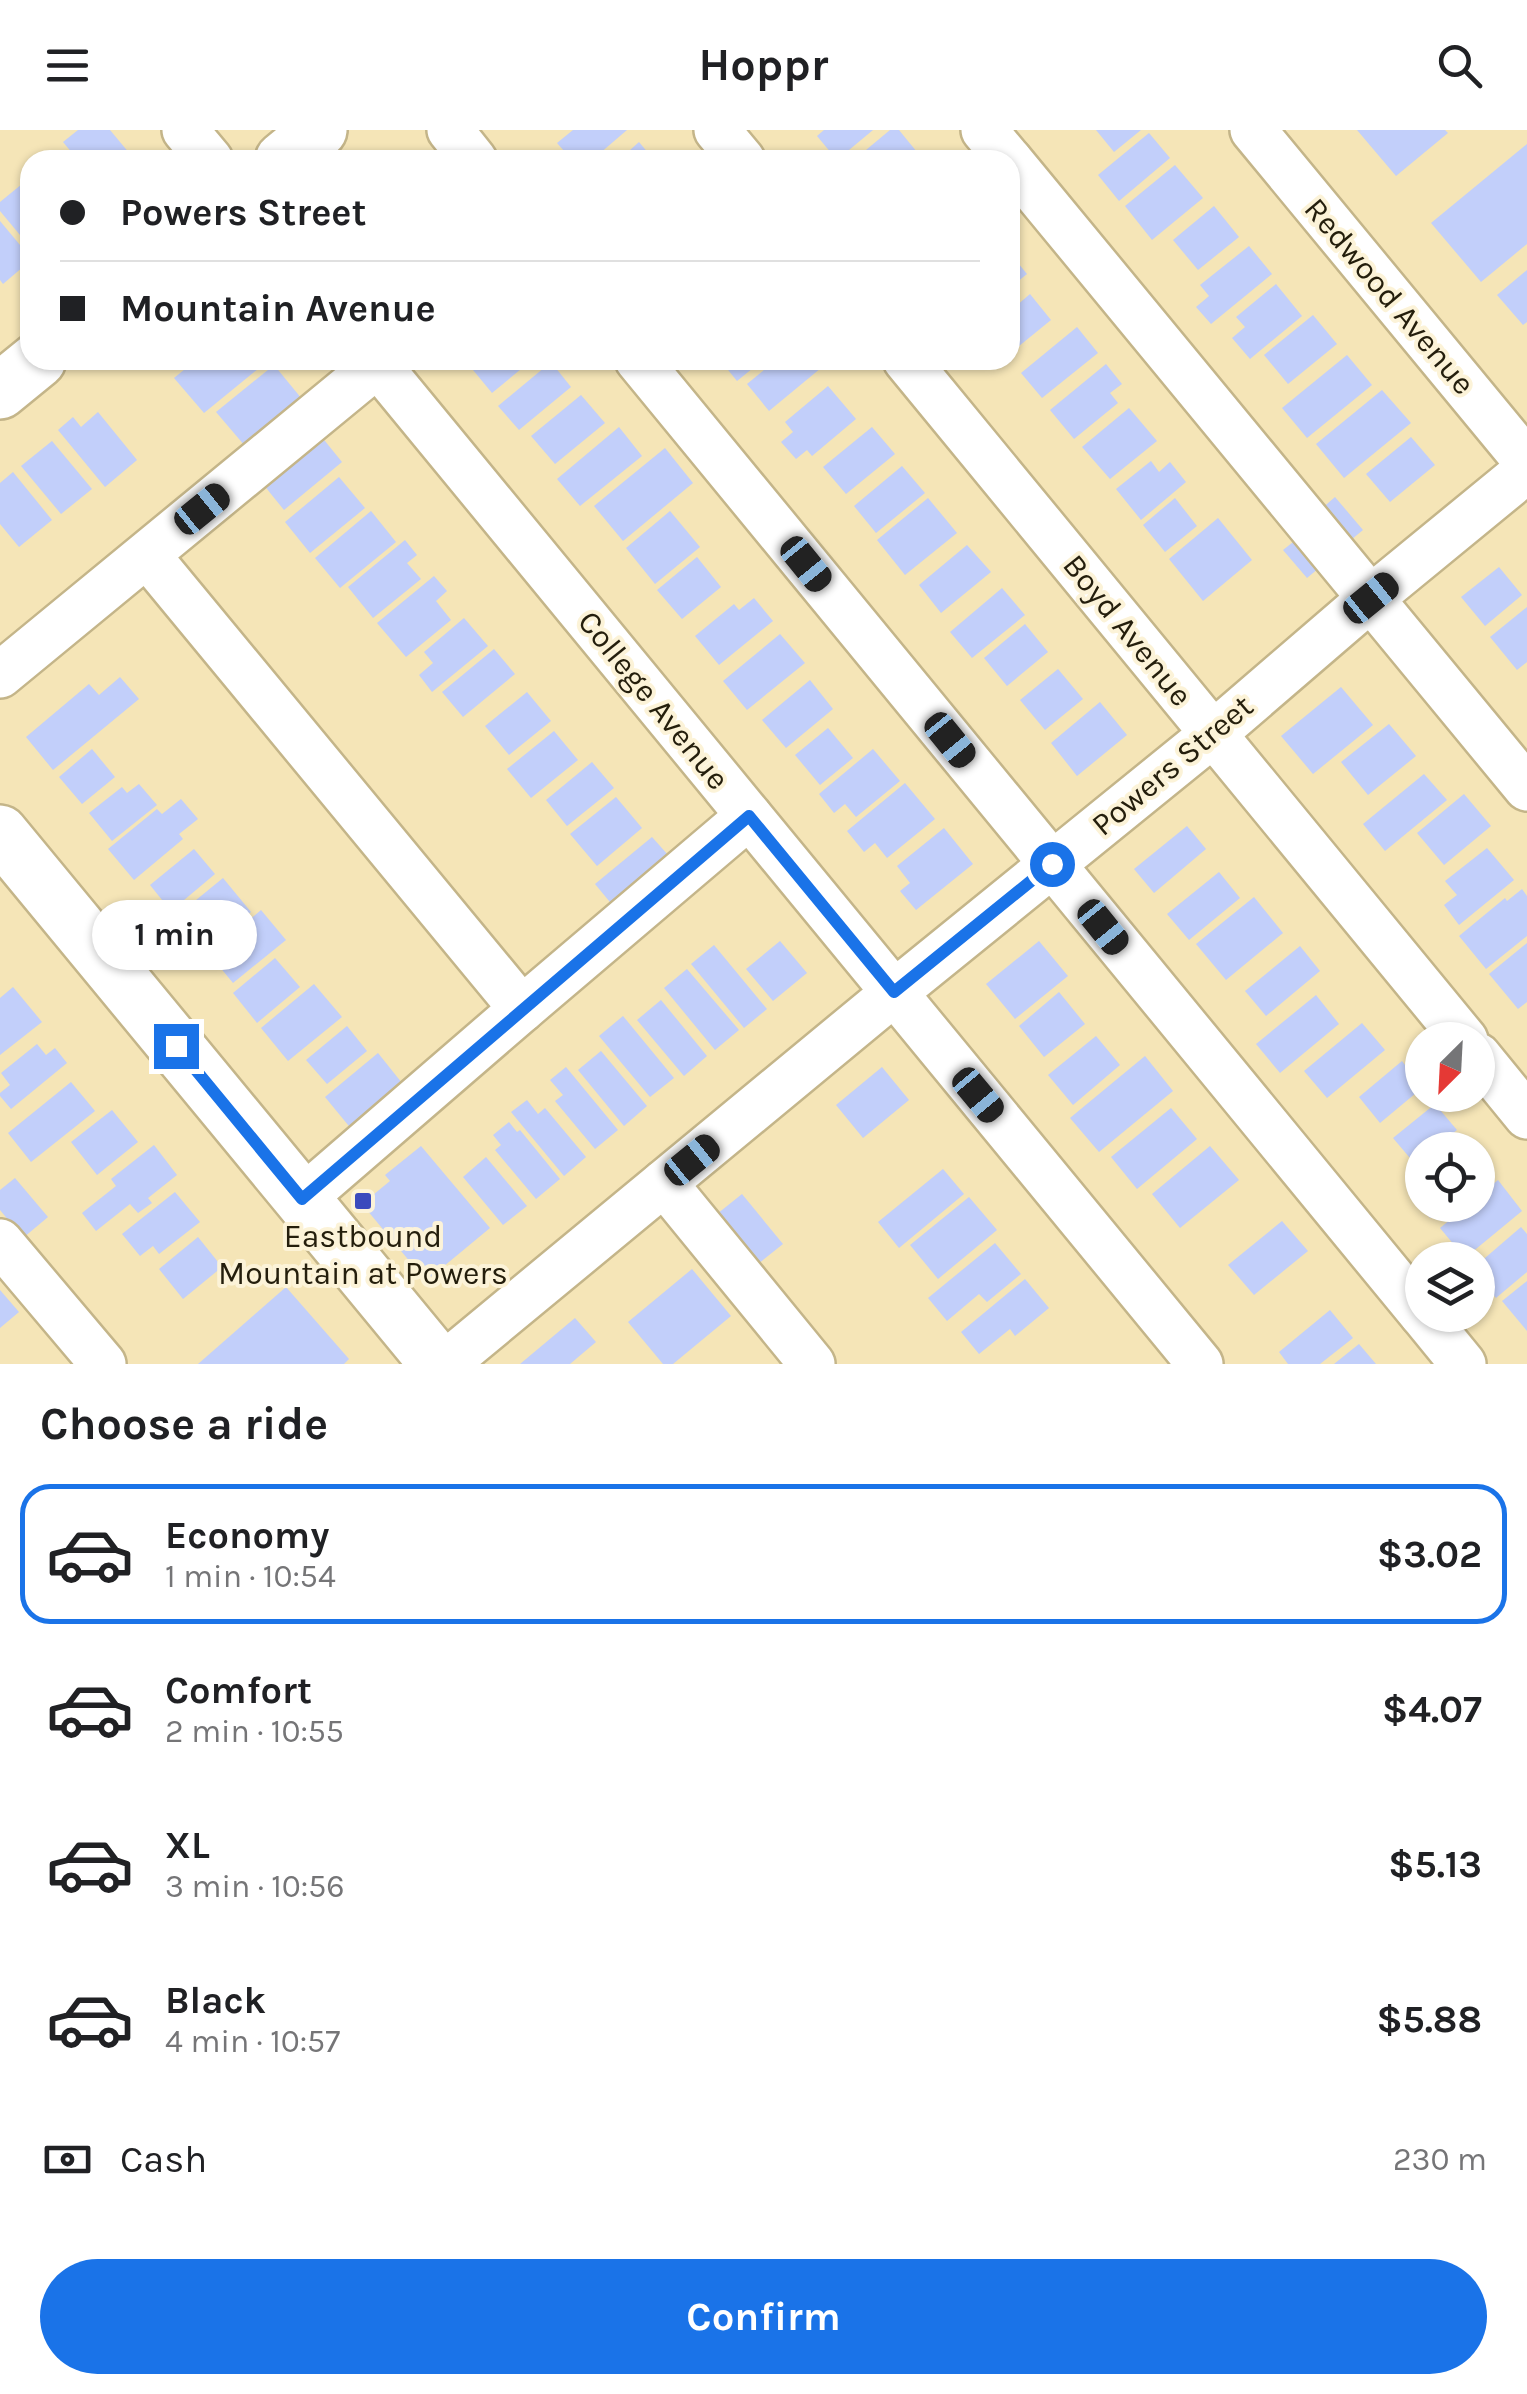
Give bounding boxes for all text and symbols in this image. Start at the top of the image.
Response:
icon: menu [40,38,95,93]
icon: search [1432,38,1487,93]
text: Hoppr [699,39,828,91]
text: Powers Street [120,190,367,235]
street label: Redwood Avenue [1297,191,1483,402]
text: Mountain Avenue [120,286,436,331]
car [169,478,235,540]
car [775,531,837,597]
street label: Boyd Avenue [1055,547,1200,714]
car [1338,567,1404,629]
street label: College Avenue [570,604,737,797]
street label: Powers Street [1084,687,1260,843]
car [919,707,981,773]
route start [1030,842,1075,887]
car [1072,894,1134,960]
callout: 1 min [94,901,258,971]
text: 1 min [134,916,215,953]
north arrow [1405,1022,1495,1112]
map controls [1405,1022,1495,1332]
route end [154,1024,199,1069]
car [947,1062,1009,1128]
car [659,1129,725,1191]
button: locate [1405,1132,1495,1222]
marker: Eastbound Mountain at Powers [352,1190,374,1212]
place label: Eastbound Mountain at Powers [218,1218,508,1292]
button: layers [1405,1242,1495,1332]
text: Choose a ride [40,1398,328,1450]
icon: car [45,1509,135,1599]
text: Economy [165,1513,329,1558]
text: $3.02 [1377,1532,1482,1577]
text: 1 min · 10:54 [165,1558,336,1595]
icon: car [45,1664,135,1754]
text: Comfort [165,1668,312,1713]
text: $4.07 [1382,1687,1482,1732]
text: 2 min · 10:55 [165,1713,344,1750]
icon: car [45,1819,135,1909]
text: XL [165,1823,210,1868]
text: $5.13 [1388,1842,1482,1887]
text: 3 min · 10:56 [165,1868,345,1905]
icon: car [45,1974,135,2064]
text: Black [165,1978,266,2023]
text: $5.88 [1376,1997,1482,2042]
text: 4 min · 10:57 [165,2023,340,2060]
icon: cash [40,2132,95,2187]
text: Cash [120,2137,207,2182]
text: 230 m [1393,2141,1487,2178]
button: Confirm [40,2259,1487,2374]

